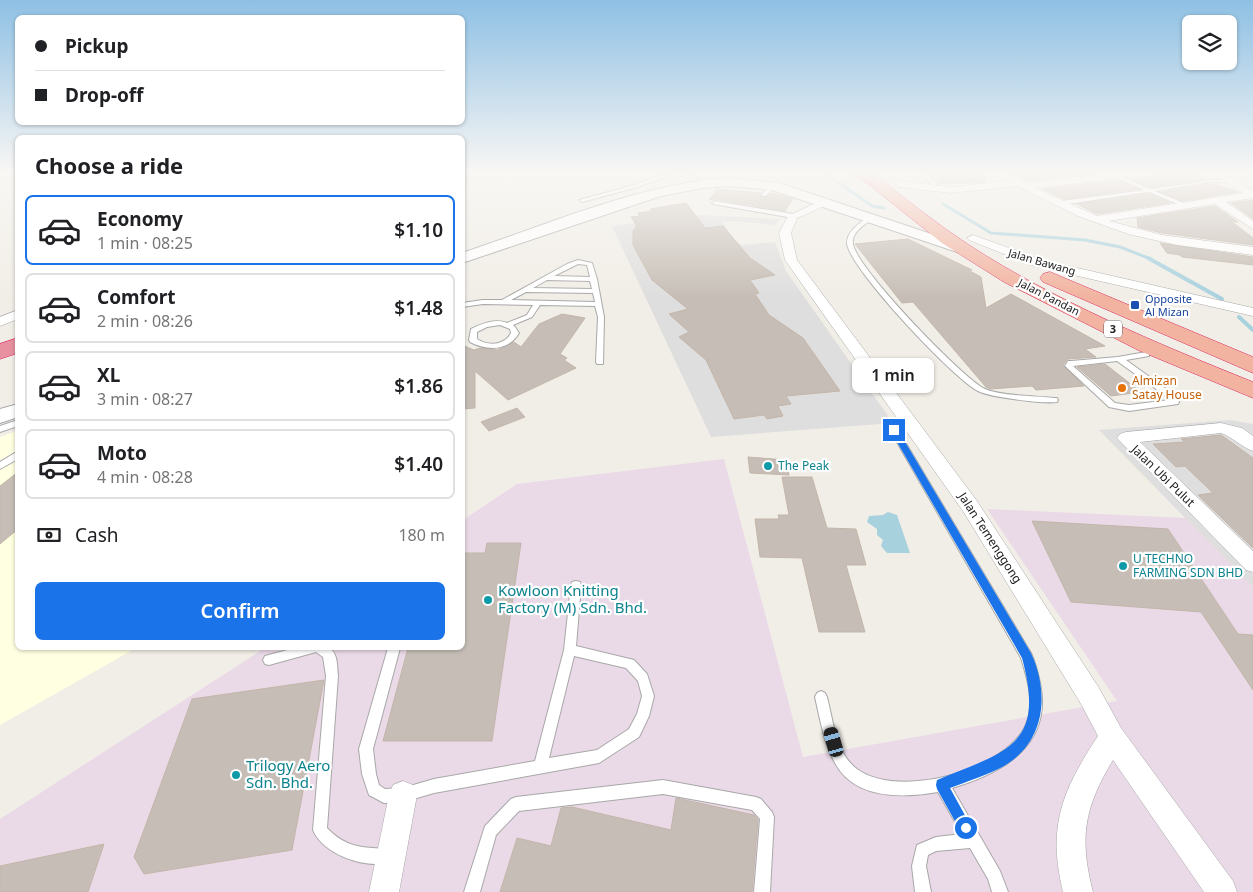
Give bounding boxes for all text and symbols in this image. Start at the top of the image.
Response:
map controls [1182,15,1237,70]
button: layers [1182,15,1237,70]
text: Pickup [65,33,128,59]
text: Drop-off [65,82,144,108]
text: Choose a ride [35,150,183,180]
text: Economy [97,206,183,232]
icon: car [37,208,82,253]
text: $1.10 [394,217,443,243]
text: 1 min · 08:25 [97,232,193,254]
street label: Jalan Bawang [1006,244,1078,278]
street label: Jalan Pandan [1015,274,1083,318]
text: Comfort [97,284,176,310]
icon: car [37,286,82,331]
place label: Opposite Al Mizan [1145,291,1192,319]
text: $1.48 [394,295,443,321]
marker: Opposite Al Mizan [1129,299,1141,311]
text: 2 min · 08:26 [97,310,193,332]
road number: 3 [1104,320,1122,338]
callout: 1 min [853,358,935,392]
text: XL [97,362,120,388]
icon: car [37,364,82,409]
text: 1 min [871,364,915,386]
place label: Almizan Satay House [1132,372,1202,403]
text: $1.86 [394,373,443,399]
marker: Almizan Satay House [1116,382,1128,394]
text: 3 min · 08:27 [97,388,193,410]
route end [883,419,905,441]
text: Moto [97,440,147,466]
street label: Jalan Ubi Pulut [1127,440,1199,511]
icon: car [37,442,82,487]
text: $1.40 [394,451,443,477]
place label: The Peak [778,457,830,474]
marker: The Peak [762,460,774,472]
text: 4 min · 08:28 [97,466,193,488]
street label: Jalan Temenggong [954,488,1026,586]
icon: cash [35,521,63,549]
text: Cash [75,522,119,548]
text: 180 m [398,524,445,546]
place label: U TECHNO FARMING SDN BHD [1133,550,1243,581]
marker: U TECHNO FARMING SDN BHD [1117,560,1129,572]
place label: Kowloon Knitting Factory (M) Sdn. Bhd. [498,580,647,617]
button: Confirm [35,582,445,640]
marker: Kowloon Knitting Factory (M) Sdn. Bhd. [482,594,494,606]
car [822,726,845,758]
place label: Trilogy Aero Sdn. Bhd. [246,755,330,792]
marker: Trilogy Aero Sdn. Bhd. [230,769,242,781]
route start [955,817,977,839]

